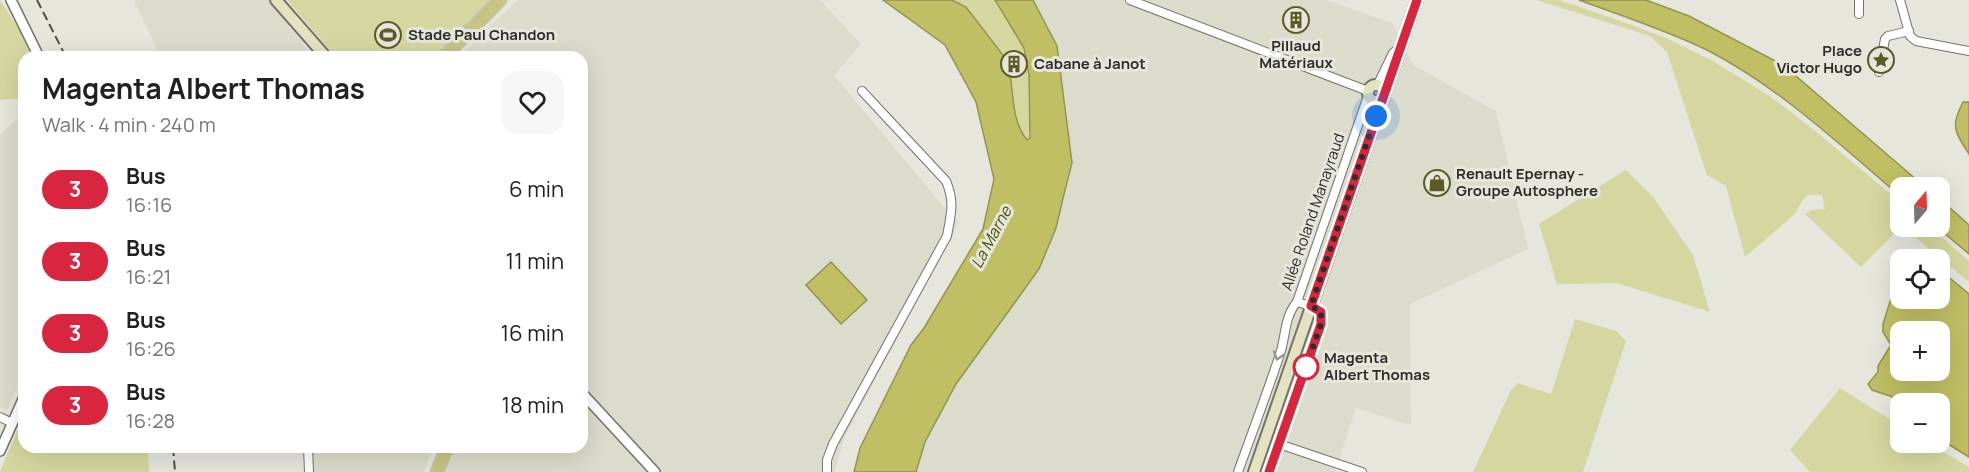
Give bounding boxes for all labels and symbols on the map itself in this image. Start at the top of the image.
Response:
building icon: Pillaud Matériaux [1281,5,1311,35]
sports icon: Stade Paul Chandon [373,20,403,50]
place label: Stade Paul Chandon [408,24,555,45]
place label: Pillaud Matériaux [1259,35,1333,73]
place label: Place Victor Hugo [1777,40,1862,78]
place icon: Place Victor Hugo [1866,45,1896,75]
building icon: Cabane à Janot [999,49,1029,79]
place label: Cabane à Janot [1034,53,1146,74]
your location [1361,101,1391,131]
street label: Allée Roland Manayraud [1276,130,1349,293]
place label: Renault Epernay - Groupe Autosphere [1456,163,1598,201]
shop icon: Renault Epernay - Groupe Autosphere [1422,168,1452,198]
north arrow [1890,177,1950,237]
water label: La Marne [966,201,1017,272]
place label: Magenta Albert Thomas [1324,347,1430,385]
one-way arrow [1273,350,1285,361]
marker: Magenta Albert Thomas [1293,354,1319,380]

